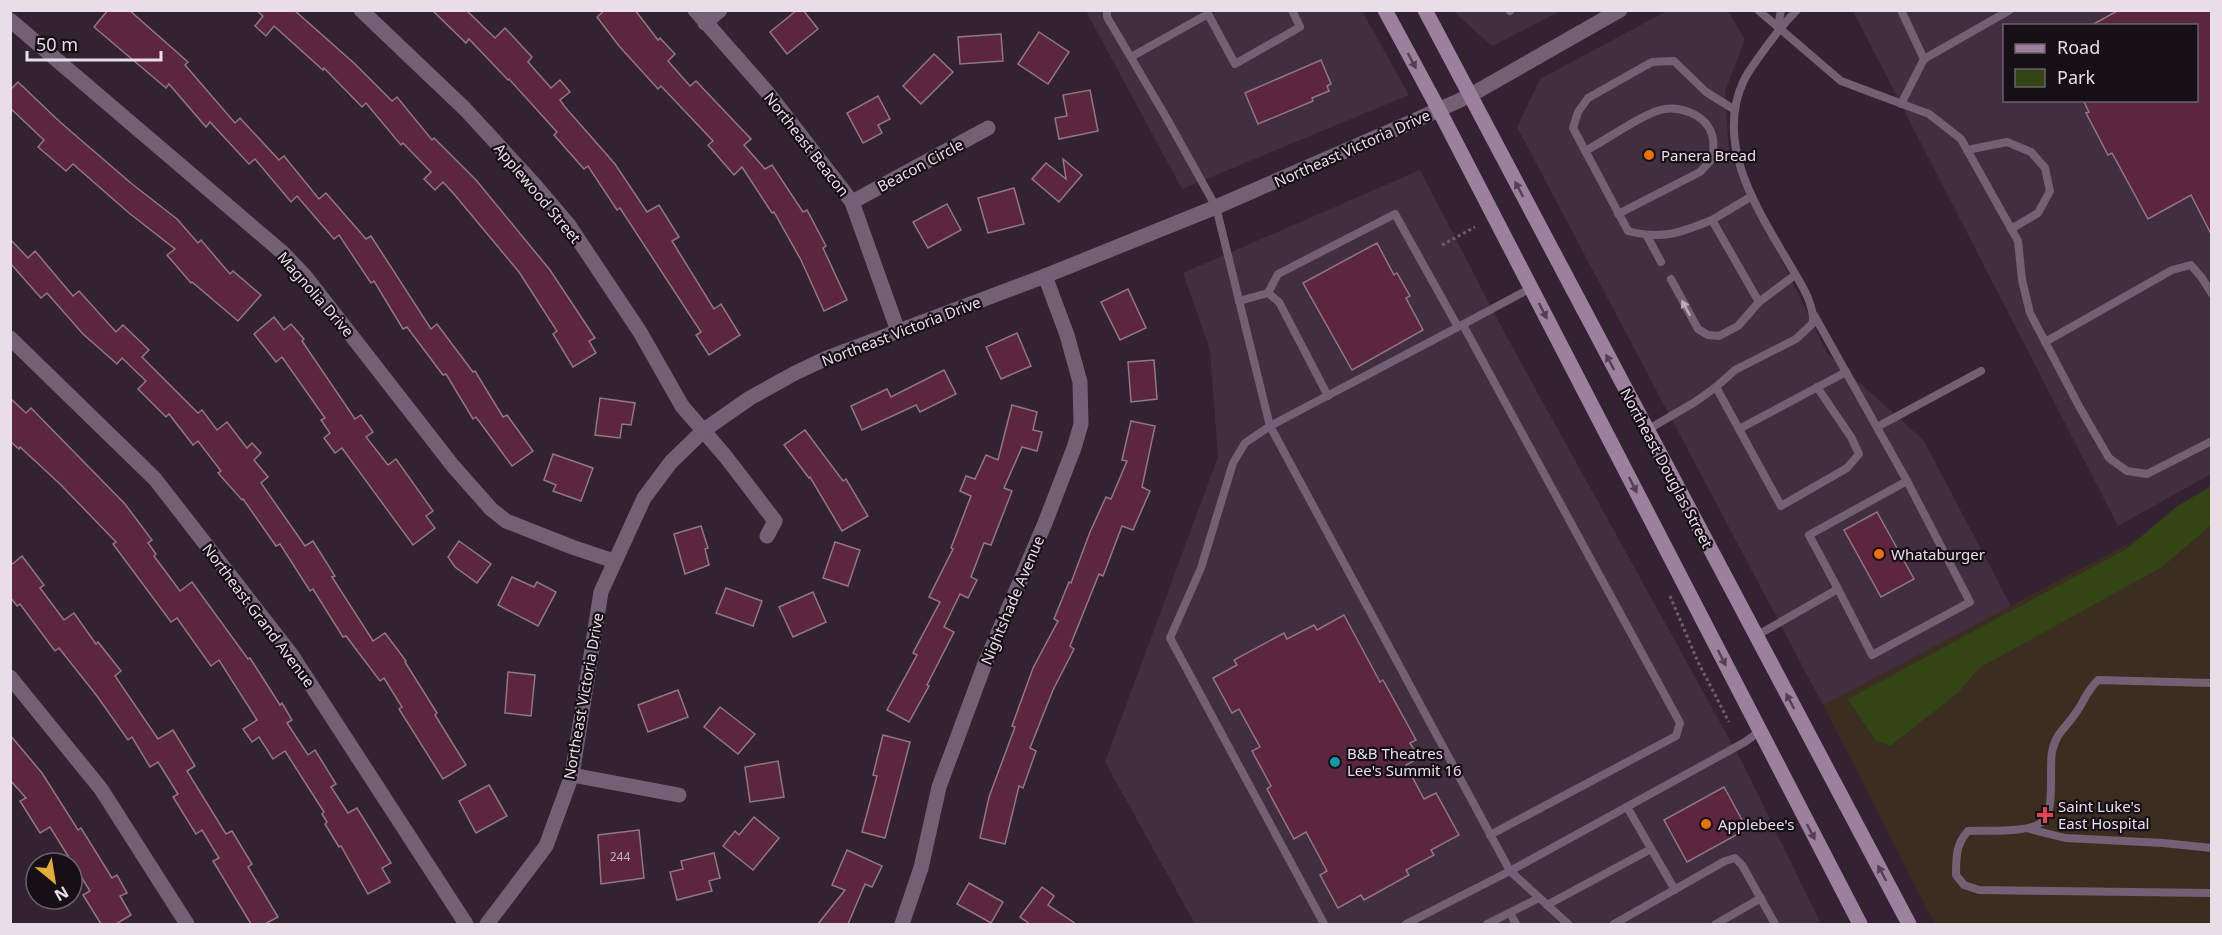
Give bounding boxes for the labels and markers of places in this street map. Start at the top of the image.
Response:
place label: Panera Bread [1661,145,1756,165]
marker: Panera Bread [1642,148,1656,162]
place label: Whataburger [1891,544,1985,564]
marker: Whataburger [1872,547,1886,561]
place label: B&B Theatres Lee's Summit 16 [1347,743,1462,780]
marker: B&B Theatres Lee's Summit 16 [1328,755,1342,769]
place label: Saint Luke's East Hospital [2058,796,2149,833]
marker: Saint Luke's East Hospital [2036,806,2054,824]
place label: Applebee's [1718,814,1794,834]
marker: Applebee's [1699,817,1713,831]

